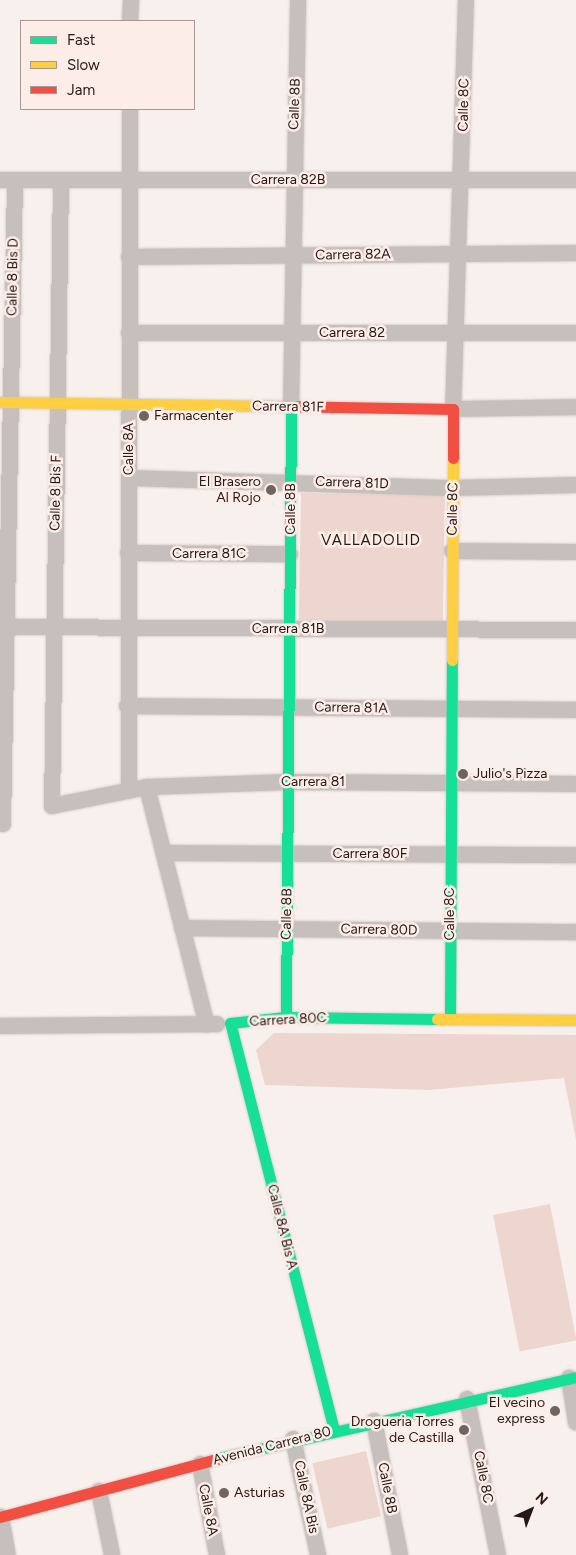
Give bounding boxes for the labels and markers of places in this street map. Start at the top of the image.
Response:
place label: Farmacenter [154,408,233,424]
marker: Farmacenter [138,410,150,422]
place label: El Brasero Al Rojo [199,474,261,507]
marker: El Brasero Al Rojo [265,484,277,496]
place label: Julio's Pizza [473,766,547,782]
marker: Julio's Pizza [457,768,469,780]
place label: El vecino express [489,1395,545,1428]
marker: El vecino express [549,1405,561,1417]
place label: Drogueria Torres de Castilla [351,1414,454,1446]
marker: Drogueria Torres de Castilla [458,1424,470,1436]
place label: Asturias [234,1485,285,1501]
marker: Asturias [218,1487,230,1499]

